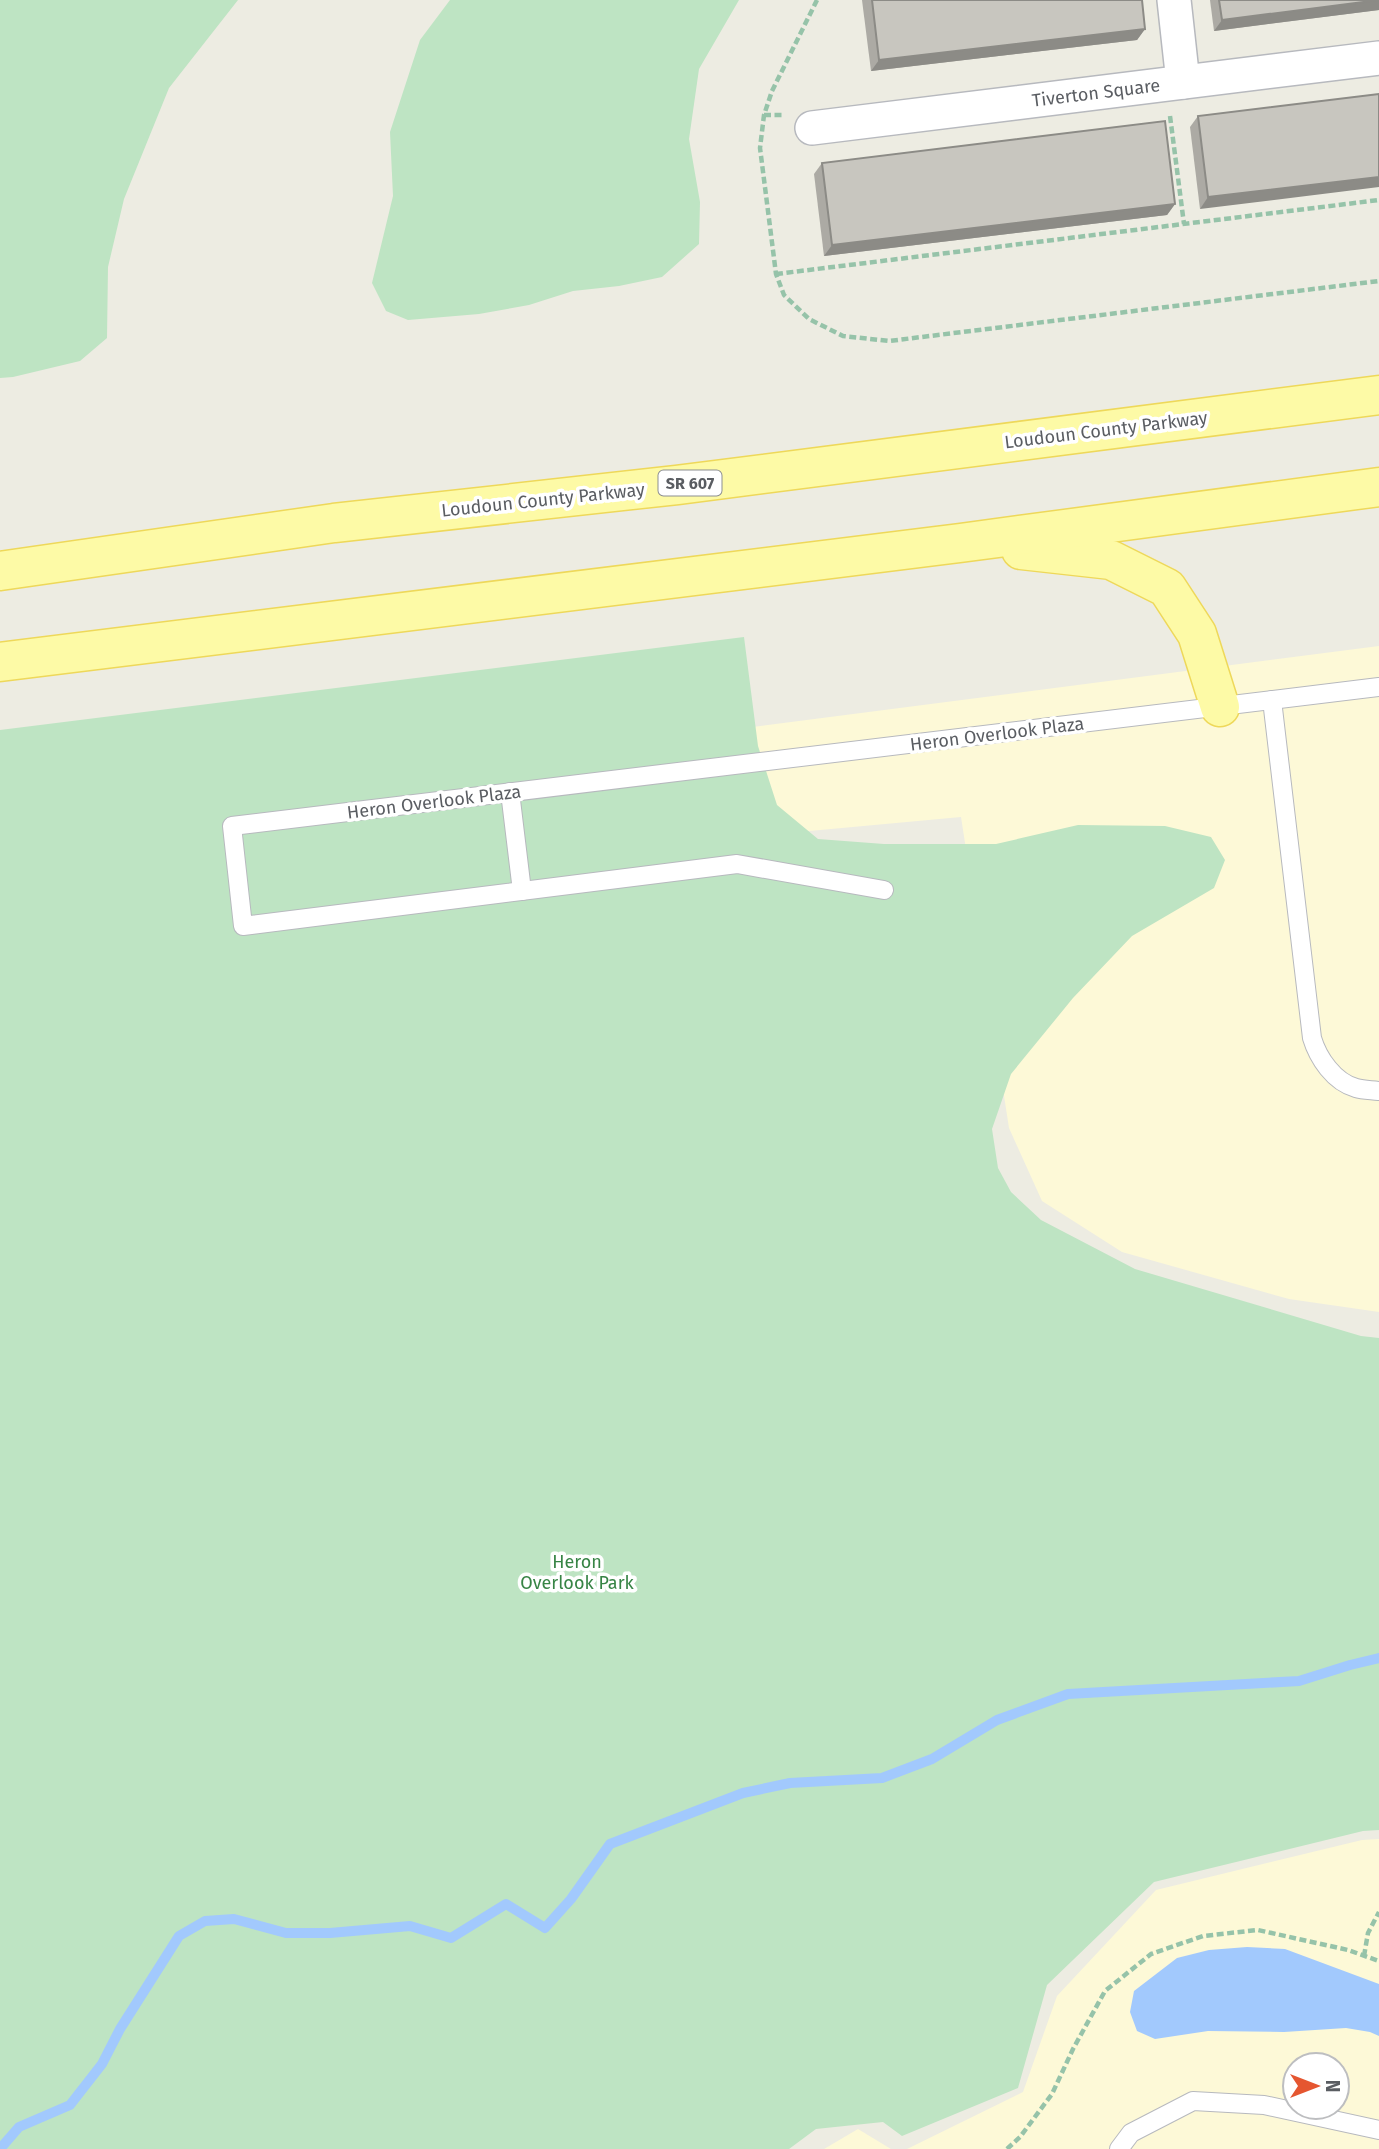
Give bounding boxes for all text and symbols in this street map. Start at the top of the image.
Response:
street label: Tiverton Square [1031,74,1161,112]
street label: Loudoun County Parkway [1003,407,1209,453]
road number: SR 607 [658,470,722,496]
street label: Loudoun County Parkway [440,478,646,522]
street label: Heron Overlook Plaza [909,712,1085,756]
street label: Heron Overlook Plaza [346,780,522,824]
park label: Heron Overlook Park [520,1551,635,1594]
north arrow [1281,2051,1351,2121]
text: N [1321,2080,1344,2092]

